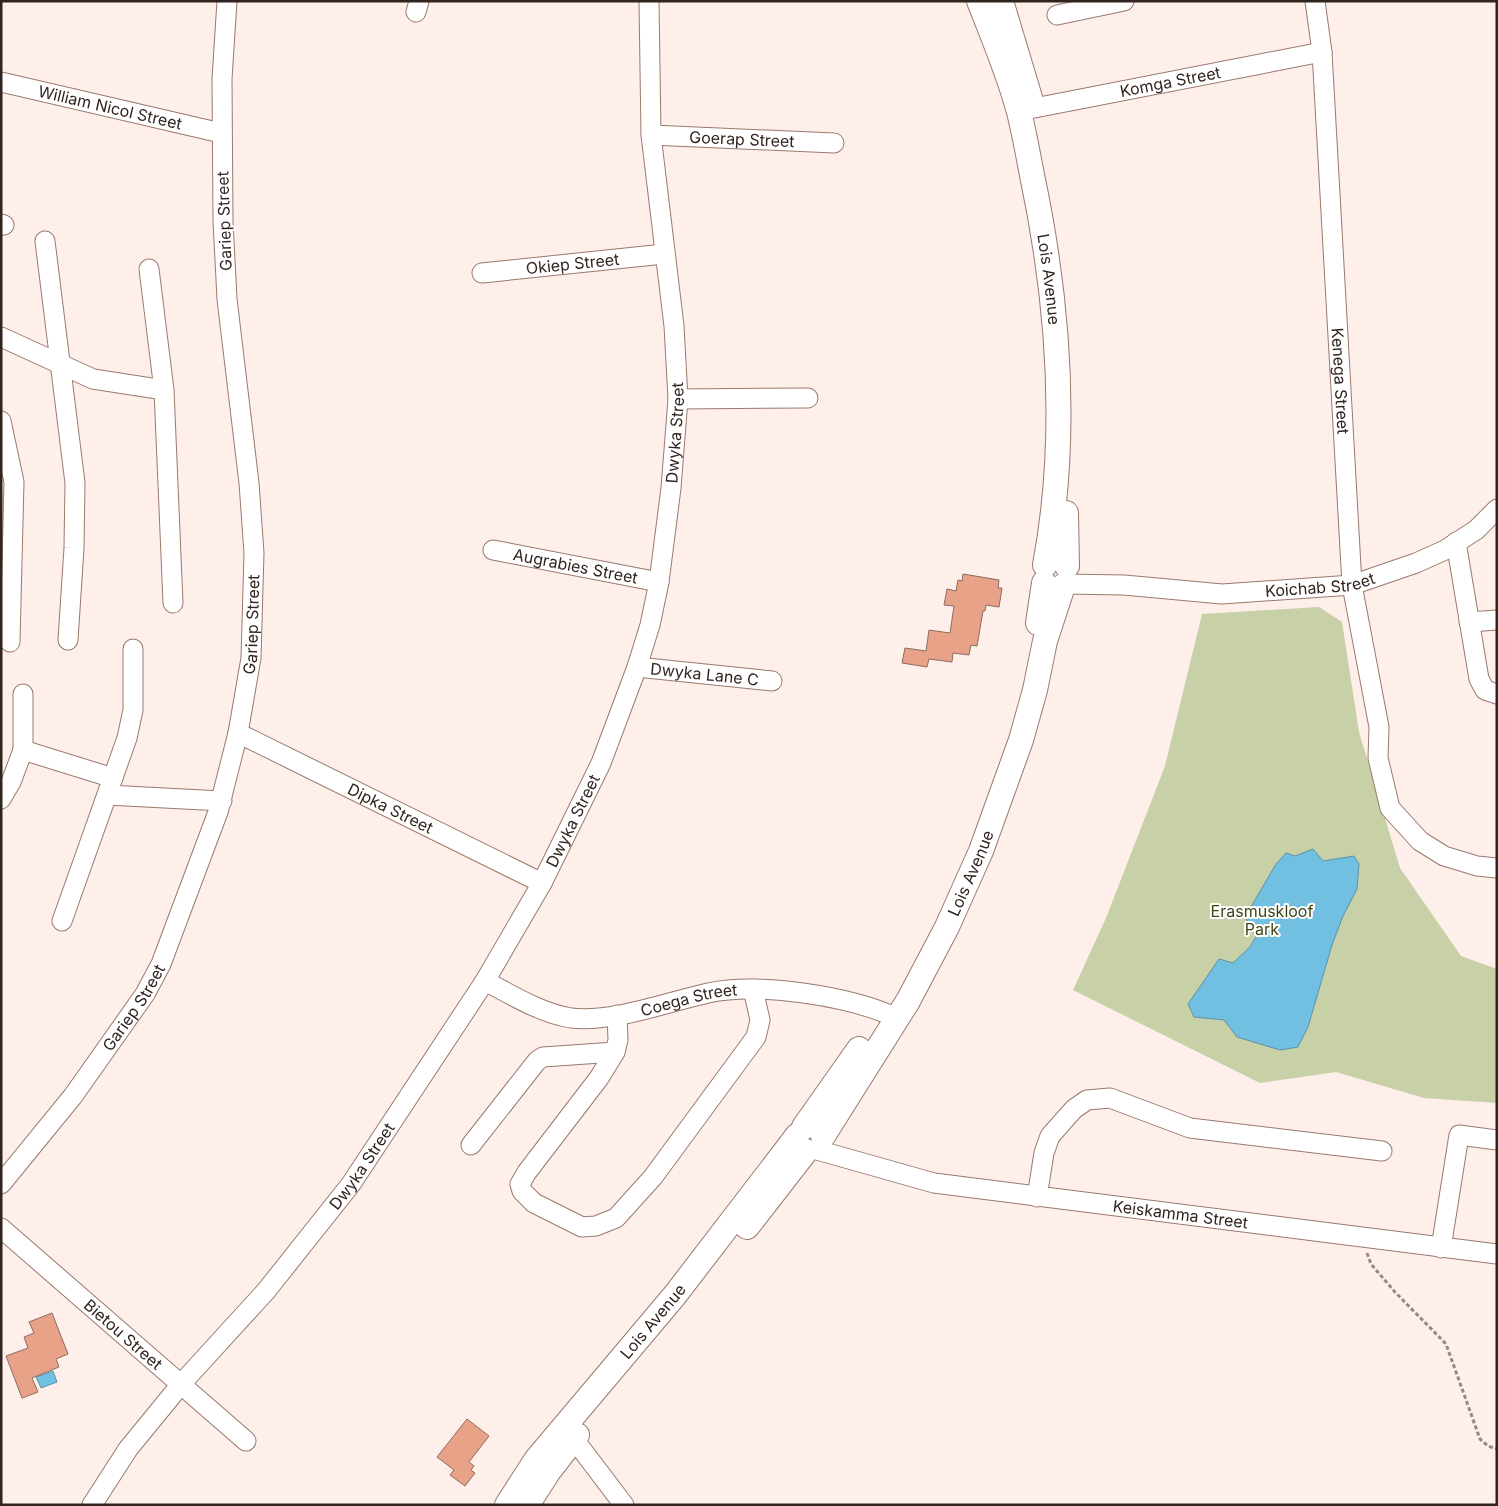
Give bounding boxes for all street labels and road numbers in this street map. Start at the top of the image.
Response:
street label: Komga Street [1118,62,1222,101]
street label: William Nicol Street [36,81,184,134]
street label: Goerap Street [689,127,795,151]
street label: Gariep Street [212,171,236,271]
street label: Lois Avenue [1033,232,1065,326]
street label: Okiep Street [525,249,620,278]
street label: Kenega Street [1328,327,1353,435]
street label: Dwyka Street [661,382,688,484]
street label: Augrabies Street [512,544,639,588]
street label: Koichab Street [1264,568,1378,601]
street label: Gariep Street [238,574,263,676]
street label: Dwyka Lane C [649,658,760,690]
street label: Dwyka Street [541,771,604,871]
street label: Dipka Street [344,779,436,838]
street label: Lois Avenue [943,827,998,919]
street label: Gariep Street [98,961,169,1055]
street label: Coega Street [638,979,738,1020]
street label: Dwyka Street [325,1119,399,1213]
street label: Keiskamma Street [1112,1196,1249,1233]
street label: Lois Avenue [616,1280,690,1363]
street label: Bietou Street [80,1295,167,1374]

